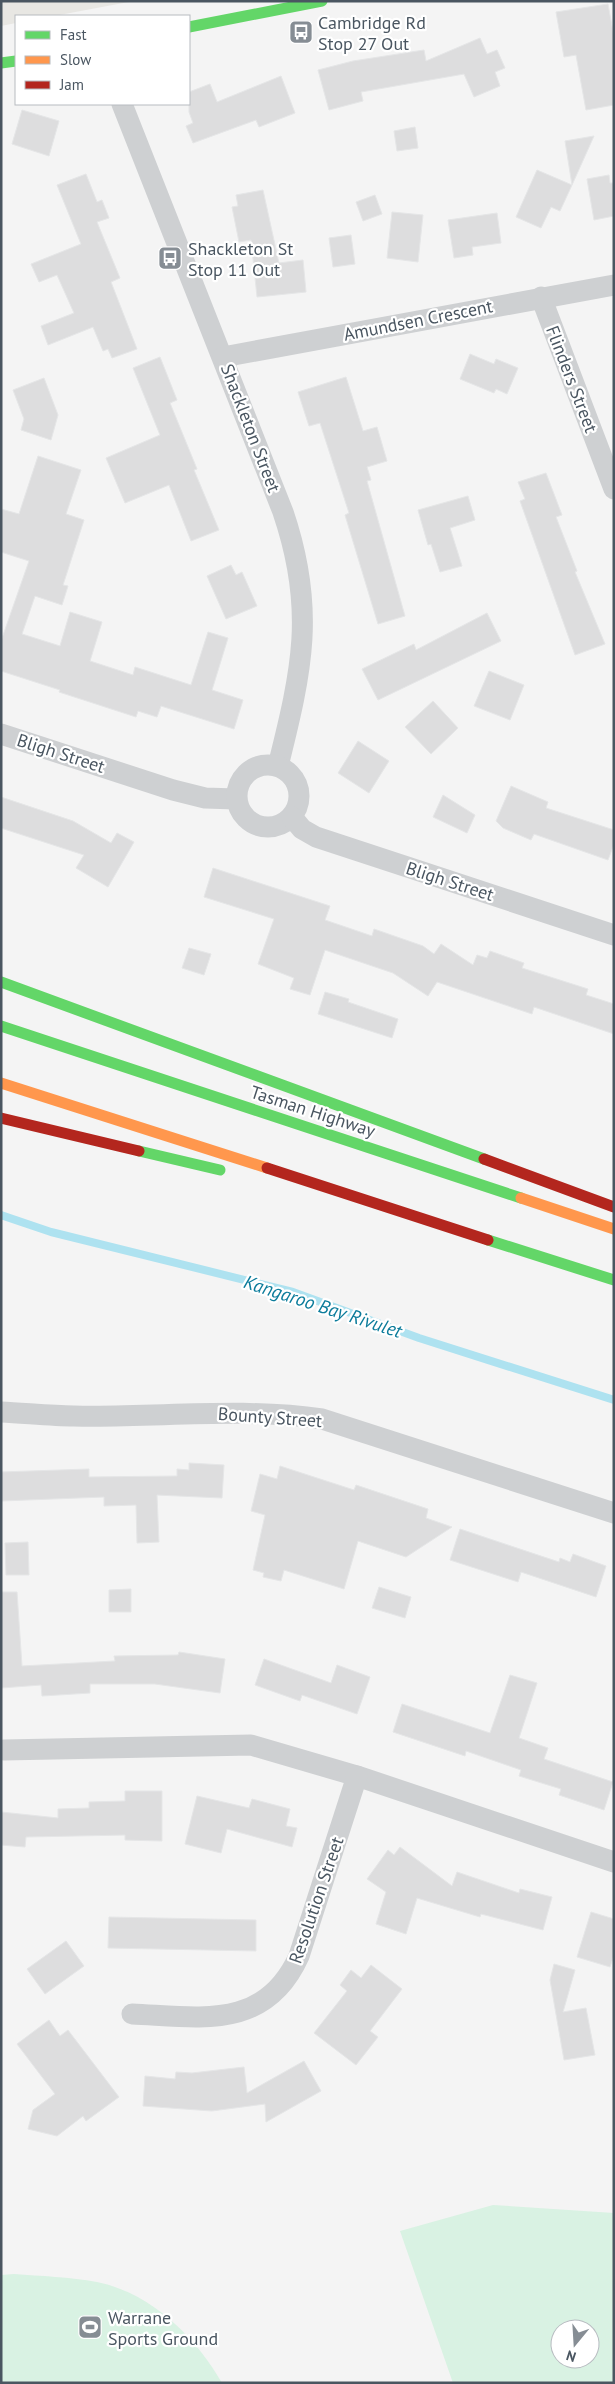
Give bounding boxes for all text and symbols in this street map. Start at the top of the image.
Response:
place label: Cambridge Rd Stop 27 Out [318,11,426,55]
legend [15,15,190,105]
bus stop icon: Cambridge Rd Stop 27 Out [288,19,314,45]
text: Fast [60,25,87,44]
text: Slow [60,50,91,69]
text: Jam [59,75,84,94]
place label: Shackleton St Stop 11 Out [188,237,293,281]
bus stop icon: Shackleton St Stop 11 Out [157,245,183,271]
street label: Amundsen Crescent [342,294,494,346]
street label: Flinders Street [541,322,603,436]
street label: Shackleton Street [216,361,286,495]
street label: Bligh Street [14,728,108,778]
street label: Bligh Street [403,856,497,906]
street label: Tasman Highway [248,1080,379,1142]
water label: Kangaroo Bay Rivulet [241,1269,406,1343]
street label: Bounty Street [217,1402,323,1432]
street label: Resolution Street [284,1834,348,1966]
place label: Warrane Sports Ground [108,2306,218,2350]
sports icon: Warrane Sports Ground [77,2314,103,2340]
north arrow [550,2319,600,2369]
text: N [564,2346,578,2366]

